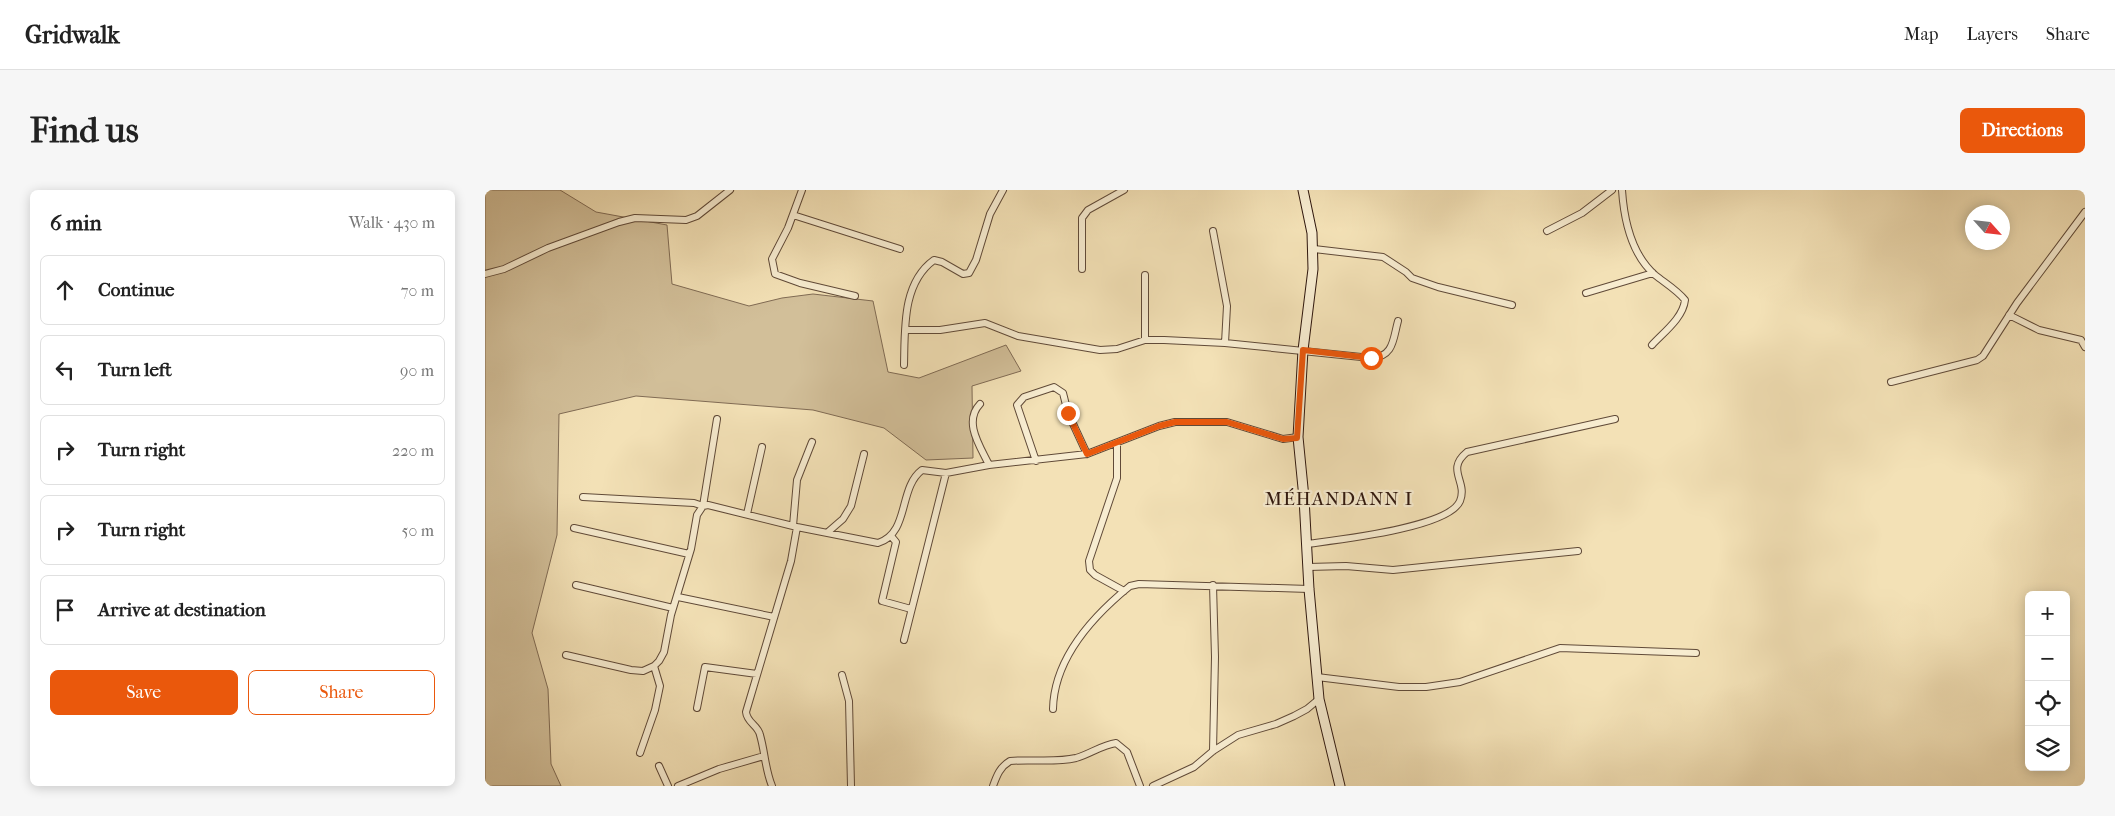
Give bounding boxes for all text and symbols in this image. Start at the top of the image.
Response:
text: Gridwalk [25,21,120,49]
text: Map [1904,24,1938,45]
text: Layers [1966,24,2018,45]
text: Share [2046,24,2090,45]
button: Directions [1960,108,2085,153]
text: Find us [30,110,139,151]
north arrow [1965,205,2010,250]
text: 6 min [50,211,102,235]
text: Walk · 430 m [349,213,435,232]
icon: ahead [51,276,79,304]
text: Continue [98,279,174,301]
text: 70 m [401,281,434,300]
route start [1360,347,1383,370]
icon: left [51,356,79,384]
text: Turn left [98,359,172,381]
text: 90 m [400,361,434,380]
route end [1057,402,1080,425]
icon: right [51,436,79,464]
text: Turn right [98,439,185,461]
text: 220 m [392,441,434,460]
district label: MÉHANDANN I [1265,488,1413,510]
icon: right [51,516,79,544]
text: Turn right [98,519,185,541]
text: 50 m [402,521,434,540]
map controls [2025,591,2070,771]
button: + [2025,591,2070,636]
icon: arrive [51,596,79,624]
text: Arrive at destination [98,599,266,621]
button: − [2025,636,2070,681]
button: Save [50,670,238,715]
button: Share [248,670,435,715]
button: locate [2025,681,2070,726]
button: layers [2025,726,2070,771]

